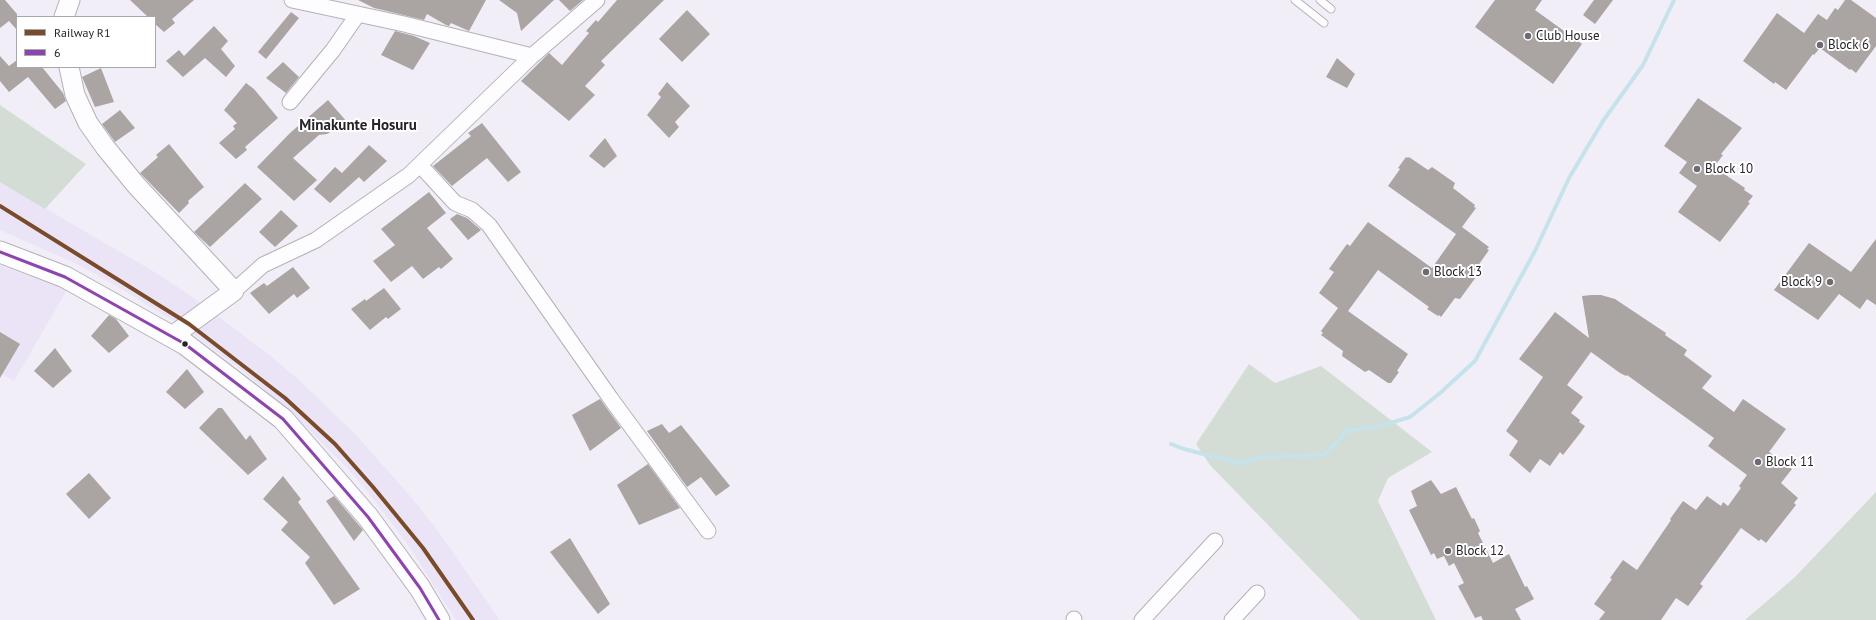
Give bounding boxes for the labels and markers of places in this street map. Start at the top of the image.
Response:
place label: Club House [1536,28,1600,44]
marker: Club House [1523,31,1533,41]
place label: Block 6 [1828,37,1869,53]
marker: Block 6 [1815,40,1825,50]
place label: Block 10 [1705,161,1753,177]
marker: Block 10 [1692,164,1702,174]
place label: Block 13 [1434,264,1482,280]
marker: Block 13 [1421,267,1431,277]
place label: Block 9 [1781,274,1822,290]
marker: Block 9 [1825,277,1835,287]
unlabelled marker [180,339,190,349]
place label: Block 11 [1766,454,1814,470]
marker: Block 11 [1753,457,1763,467]
place label: Block 12 [1456,543,1504,559]
marker: Block 12 [1443,546,1453,556]

